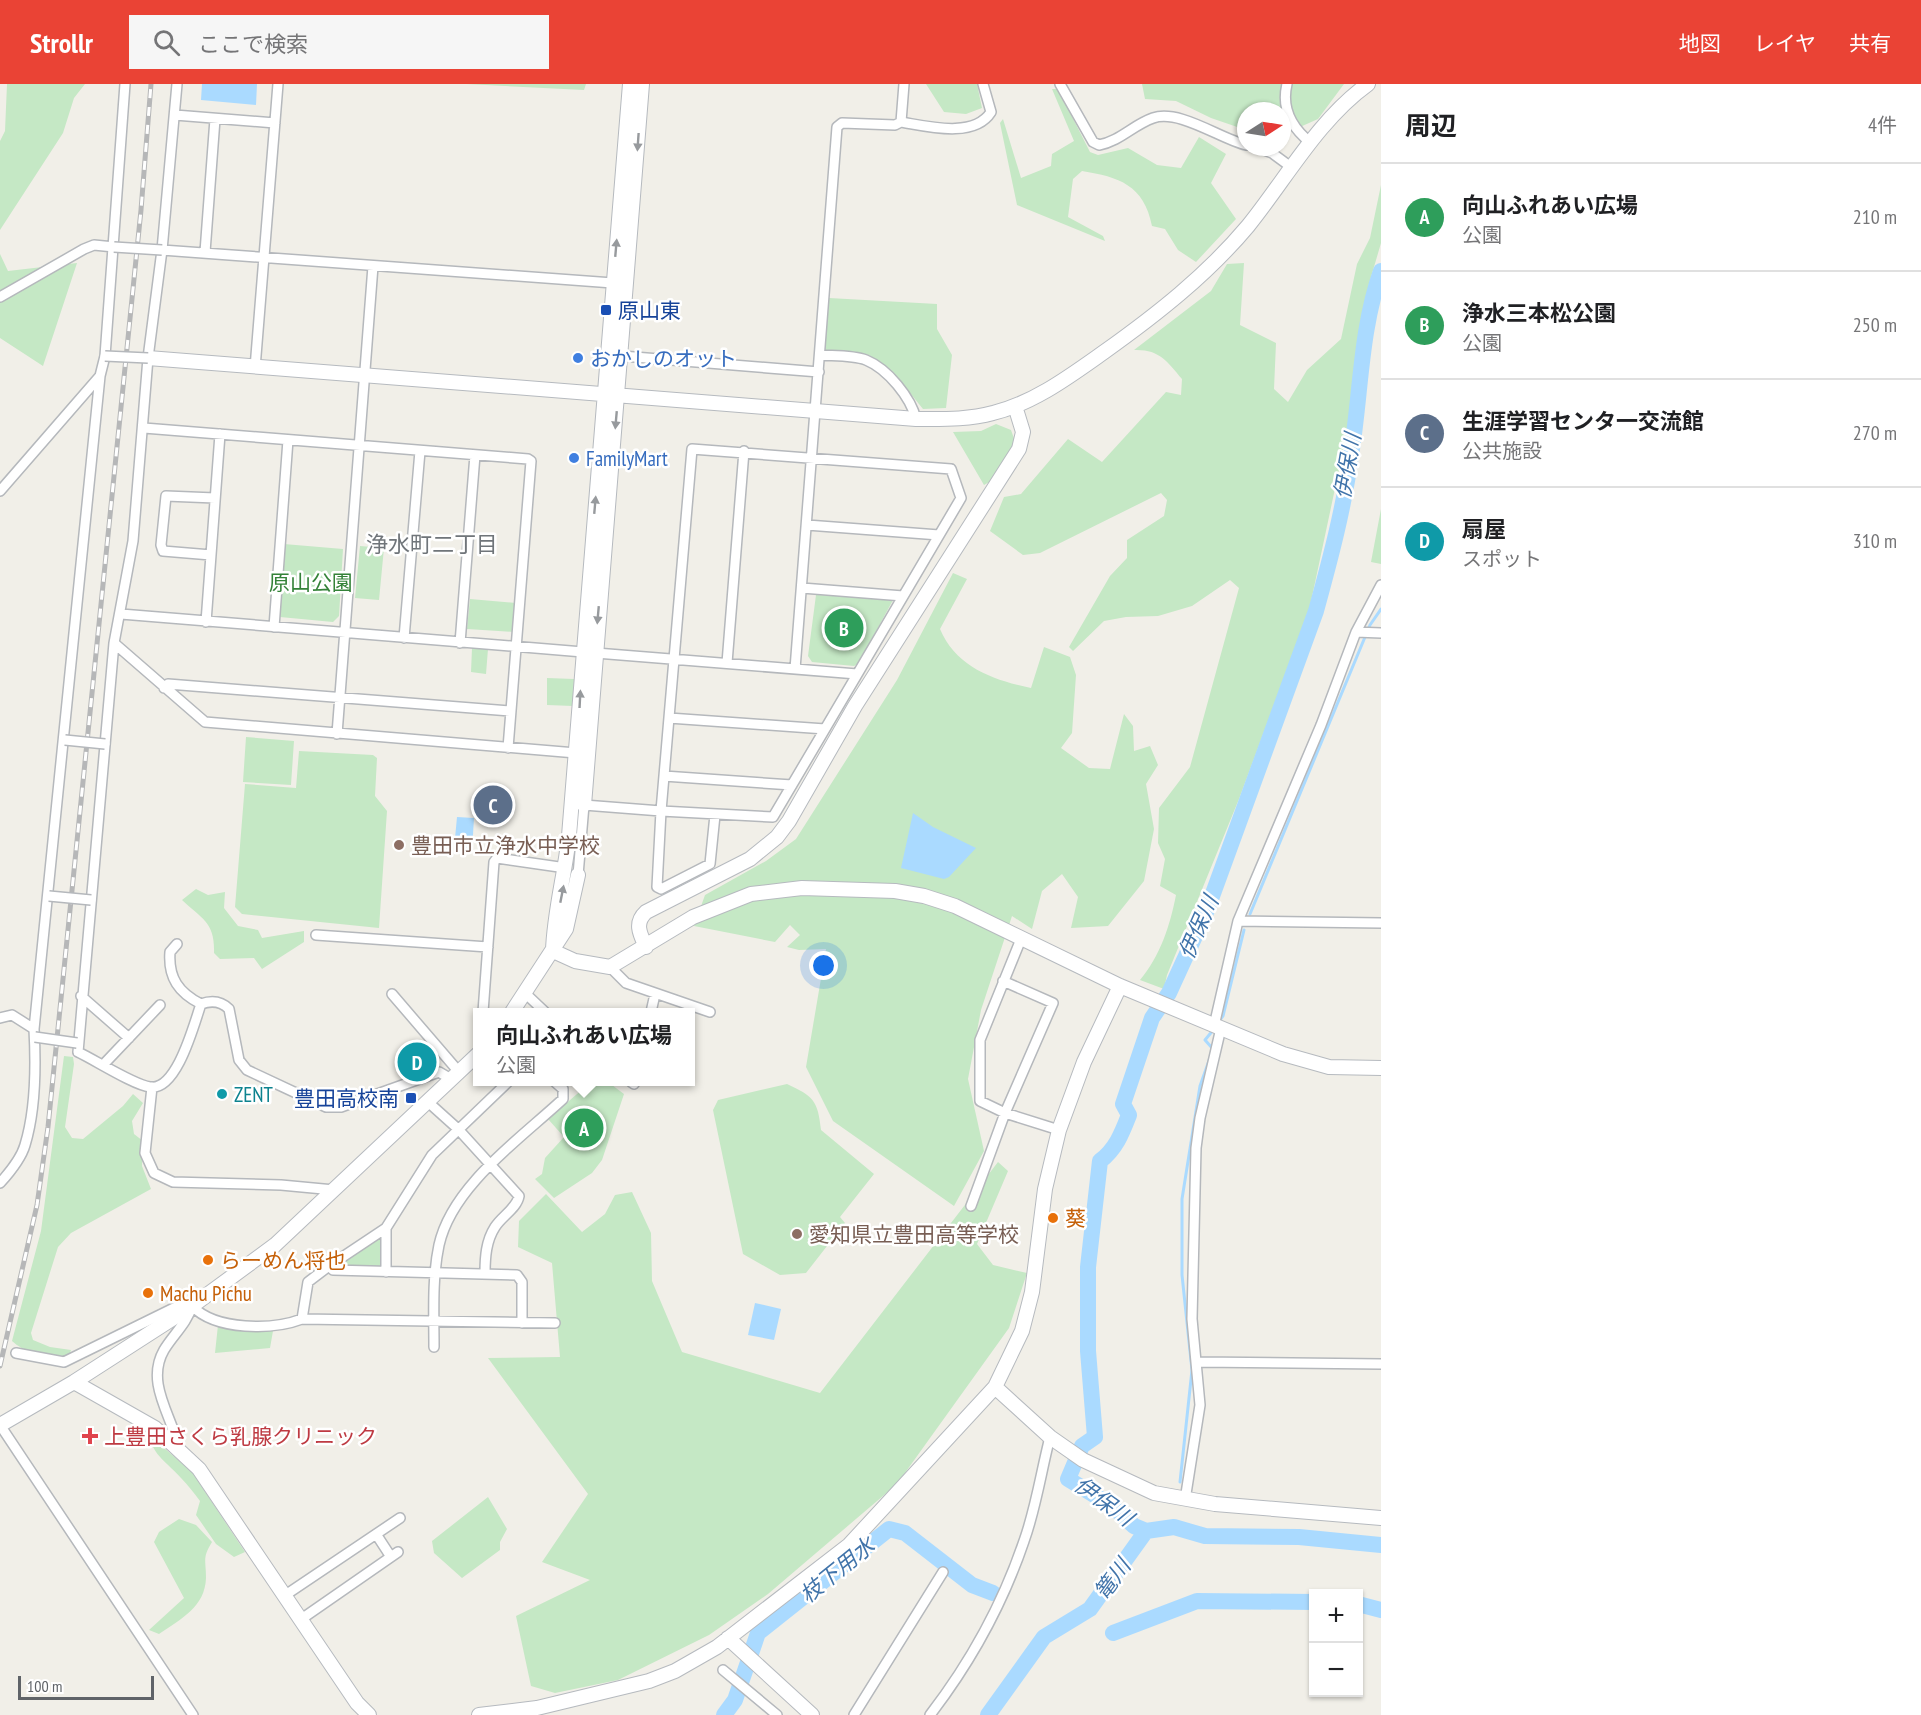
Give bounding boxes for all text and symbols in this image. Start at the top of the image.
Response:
search box [129,15,549,69]
text: Strollr [30,24,93,61]
icon: search [150,26,183,59]
text: ここで検索 [198,30,308,58]
text: 地図 [1679,30,1721,57]
text: レイヤ [1754,30,1816,57]
text: 共有 [1849,30,1891,57]
north arrow [1237,102,1291,156]
text: 周辺 [1405,109,1457,142]
text: 4件 [1868,112,1897,138]
one-way arrow [633,133,642,152]
text: 向山ふれあい広場 [1462,191,1638,219]
text: A [1419,204,1430,230]
text: 210 m [1853,204,1897,230]
text: 公園 [1462,222,1502,248]
one-way arrow [611,238,621,257]
place label: 原山東 [618,297,681,324]
text: 浄水三本松公園 [1462,299,1616,327]
marker: 原山東 [599,303,613,317]
text: B [1420,312,1429,338]
text: 250 m [1853,312,1897,338]
text: 公園 [1462,330,1502,356]
place label: おかしのオット [590,345,737,372]
marker: おかしのオット [571,351,585,365]
text: 生涯学習センタ一交流館 [1462,407,1704,435]
one-way arrow [611,411,621,430]
text: C [1420,420,1429,446]
text: 270 m [1853,420,1897,446]
water label: 伊保川 [1327,429,1367,501]
text: 公共施設 [1462,438,1542,464]
place label: FamilyMart [586,445,668,472]
marker: FamilyMart [567,451,581,465]
one-way arrow [590,496,600,515]
text: 扇屋 [1462,515,1506,543]
text: D [1419,528,1430,554]
text: 310 m [1853,528,1897,554]
district label: 浄水町二丁目 [366,530,498,558]
text: スポット [1462,546,1542,572]
park label: 原山公園 [269,569,353,596]
one-way arrow [593,605,603,624]
pin: B [824,606,864,650]
one-way arrow [575,690,584,709]
pin: C [474,782,512,828]
place label: 豊田市立浄水中学校 [411,832,600,859]
marker: 豊田市立浄水中学校 [392,838,406,852]
one-way arrow [558,884,567,903]
water label: 伊保川 [1172,889,1225,963]
your location [809,951,838,980]
popup [473,1008,695,1086]
text: 向山ふれあい広場 [496,1021,672,1049]
pin: D [398,1040,436,1084]
text: 公園 [496,1052,536,1078]
place label: ZENT [234,1081,274,1108]
place label: 豊田高校南 [294,1085,399,1112]
marker: ZENT [215,1087,229,1101]
marker: 豊田高校南 [404,1091,418,1105]
pin: A [564,1106,604,1150]
place label: 葵 [1065,1205,1086,1232]
marker: 葵 [1046,1211,1060,1225]
place label: 愛知県立豊田高等学校 [809,1221,1019,1248]
marker: 愛知県立豊田高等学校 [790,1227,804,1241]
place label: らーめん将也 [220,1247,346,1274]
marker: らーめん将也 [201,1253,215,1267]
place label: Machu Pichu [160,1280,252,1307]
marker: Machu Pichu [141,1286,155,1300]
place label: 上豊田さくら乳腺クリニック [104,1423,377,1450]
marker: 上豊田さくら乳腺クリニック [81,1427,99,1445]
water label: 伊保川 [1069,1470,1141,1533]
water label: 枝下用水 [794,1530,882,1609]
water label: 篭川 [1088,1551,1137,1605]
map controls [1309,1589,1363,1697]
button: + [1309,1589,1363,1643]
button: − [1309,1643,1363,1697]
scale bar [18,1673,154,1700]
text: 100 m [27,1676,62,1696]

